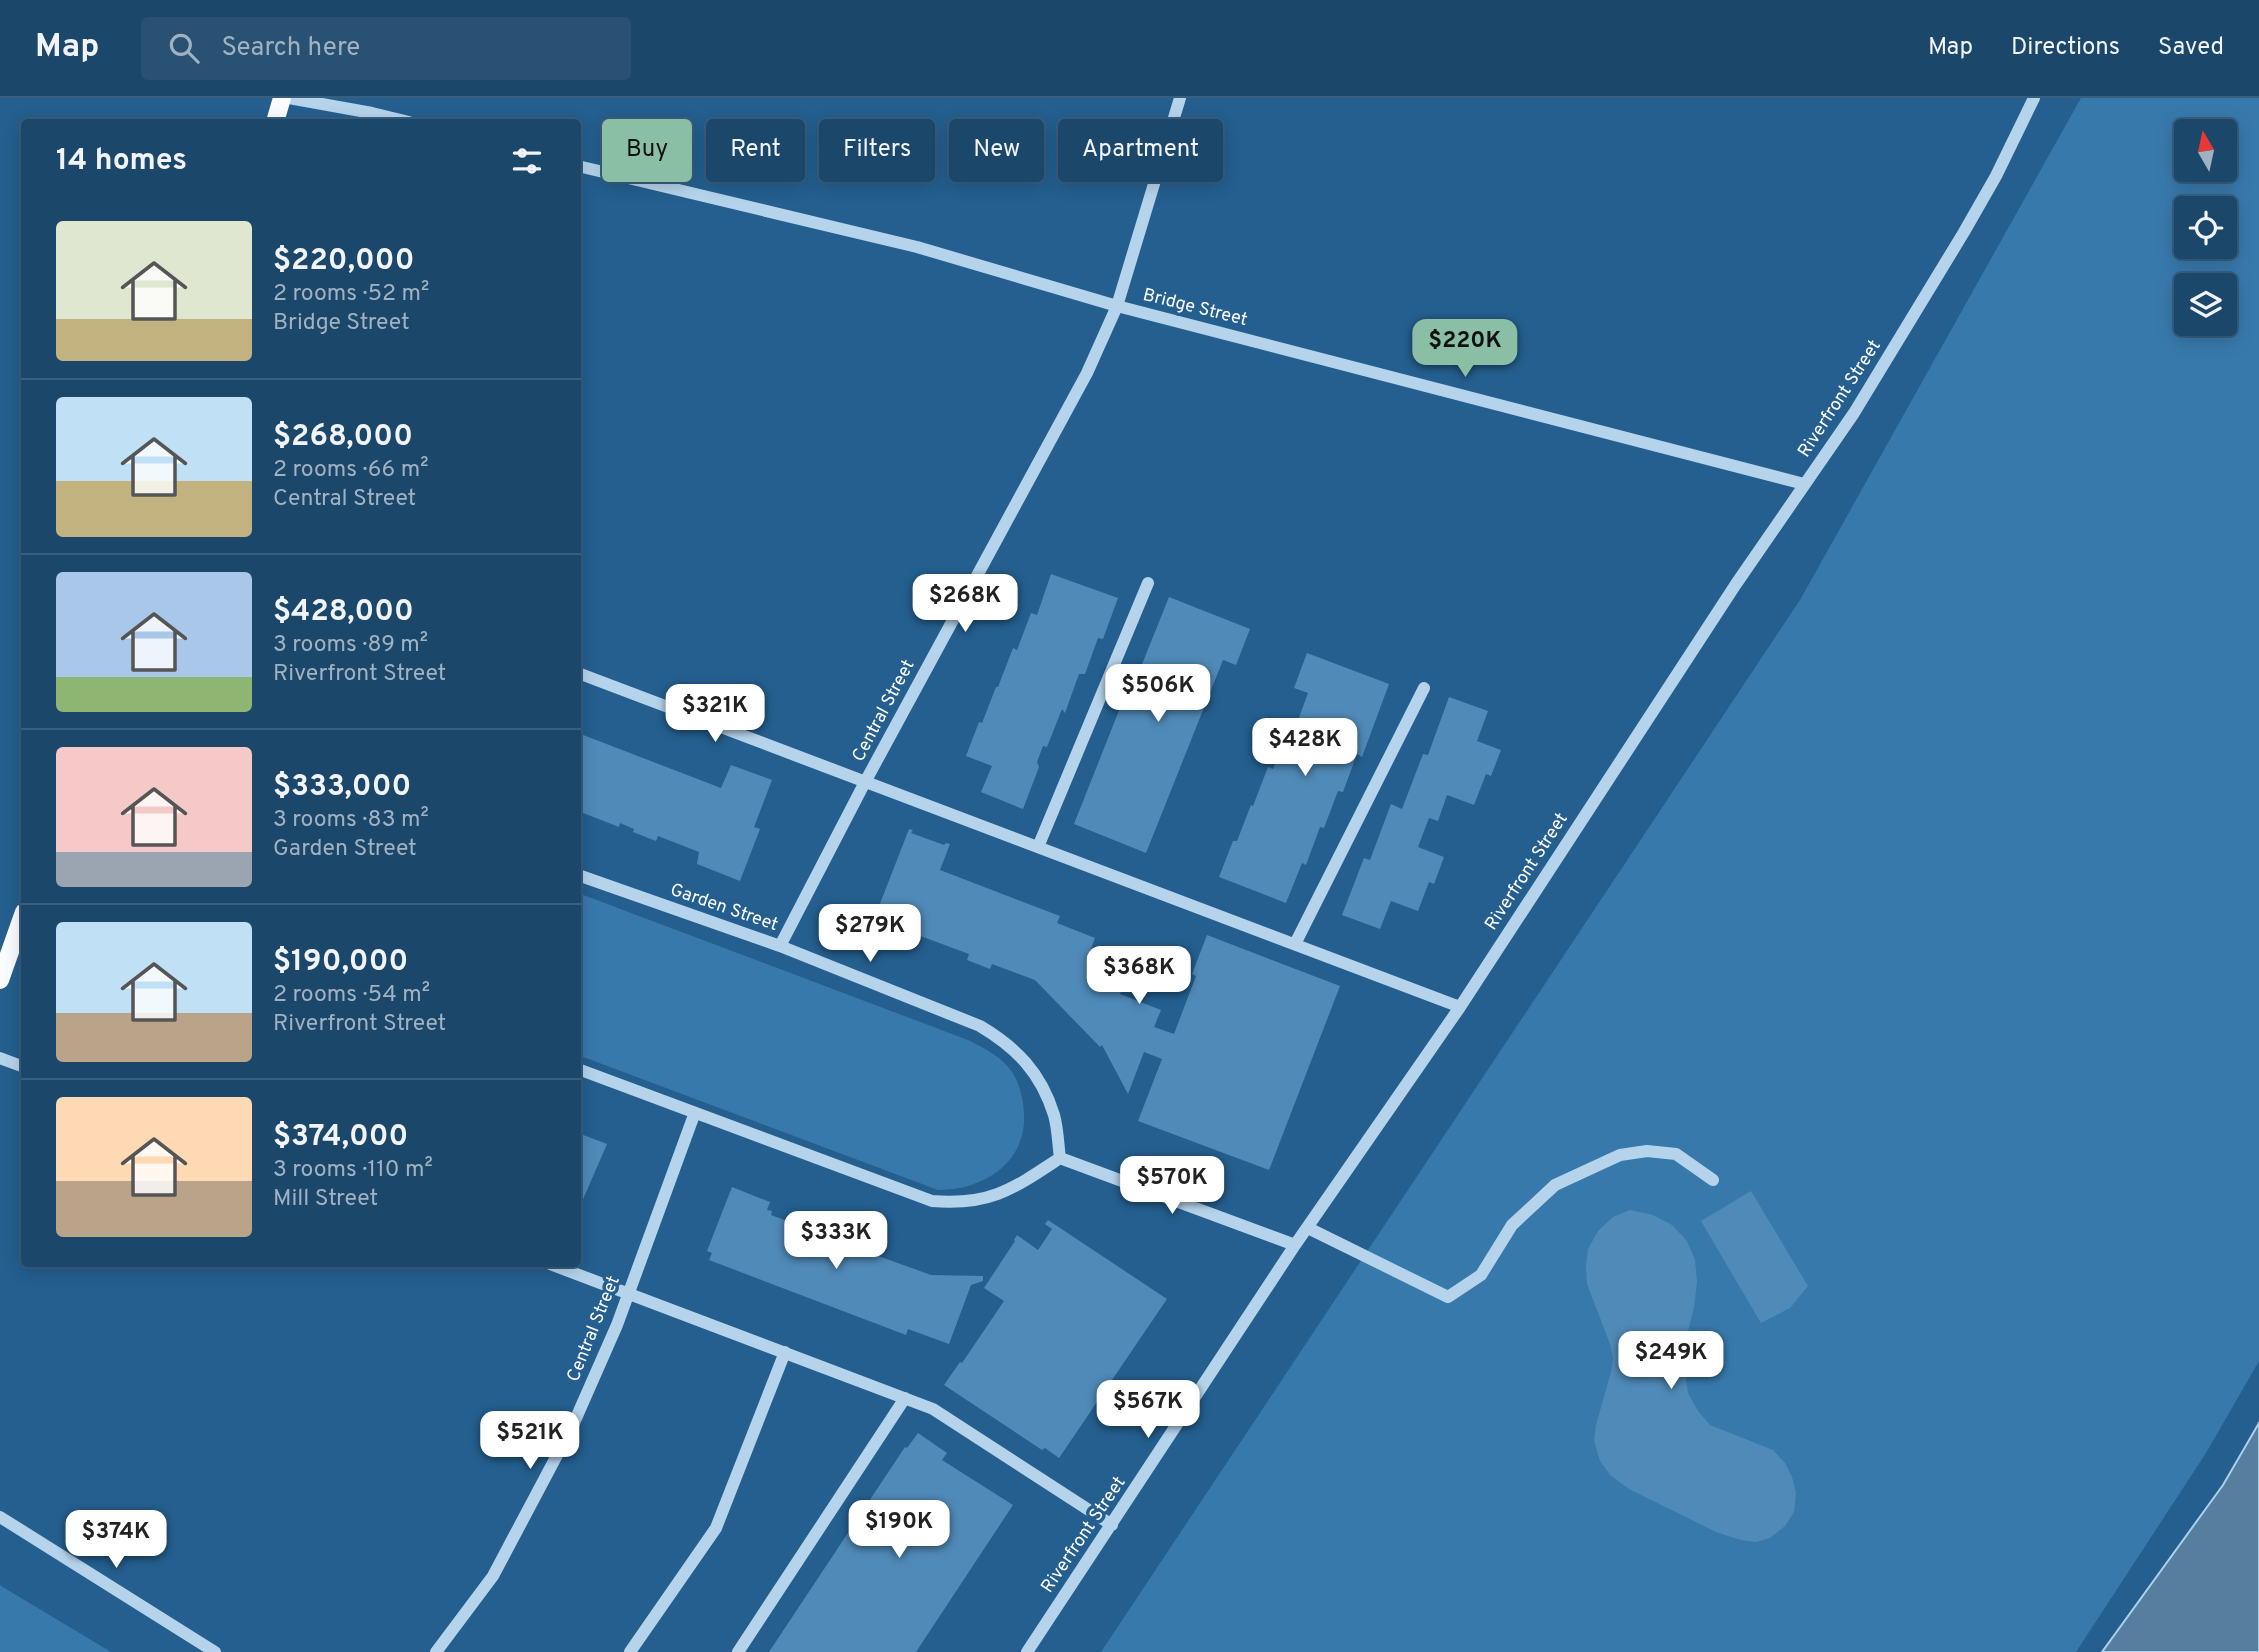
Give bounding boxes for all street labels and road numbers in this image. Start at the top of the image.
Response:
street label: Bridge Street [1140,284,1250,332]
street label: Riverfront Street [1793,336,1887,462]
street label: Central Street [848,656,920,766]
street label: Riverfront Street [1480,809,1574,935]
street label: Garden Street [667,879,781,937]
street label: Central Street [562,1273,626,1385]
street label: Riverfront Street [1037,1472,1131,1598]

